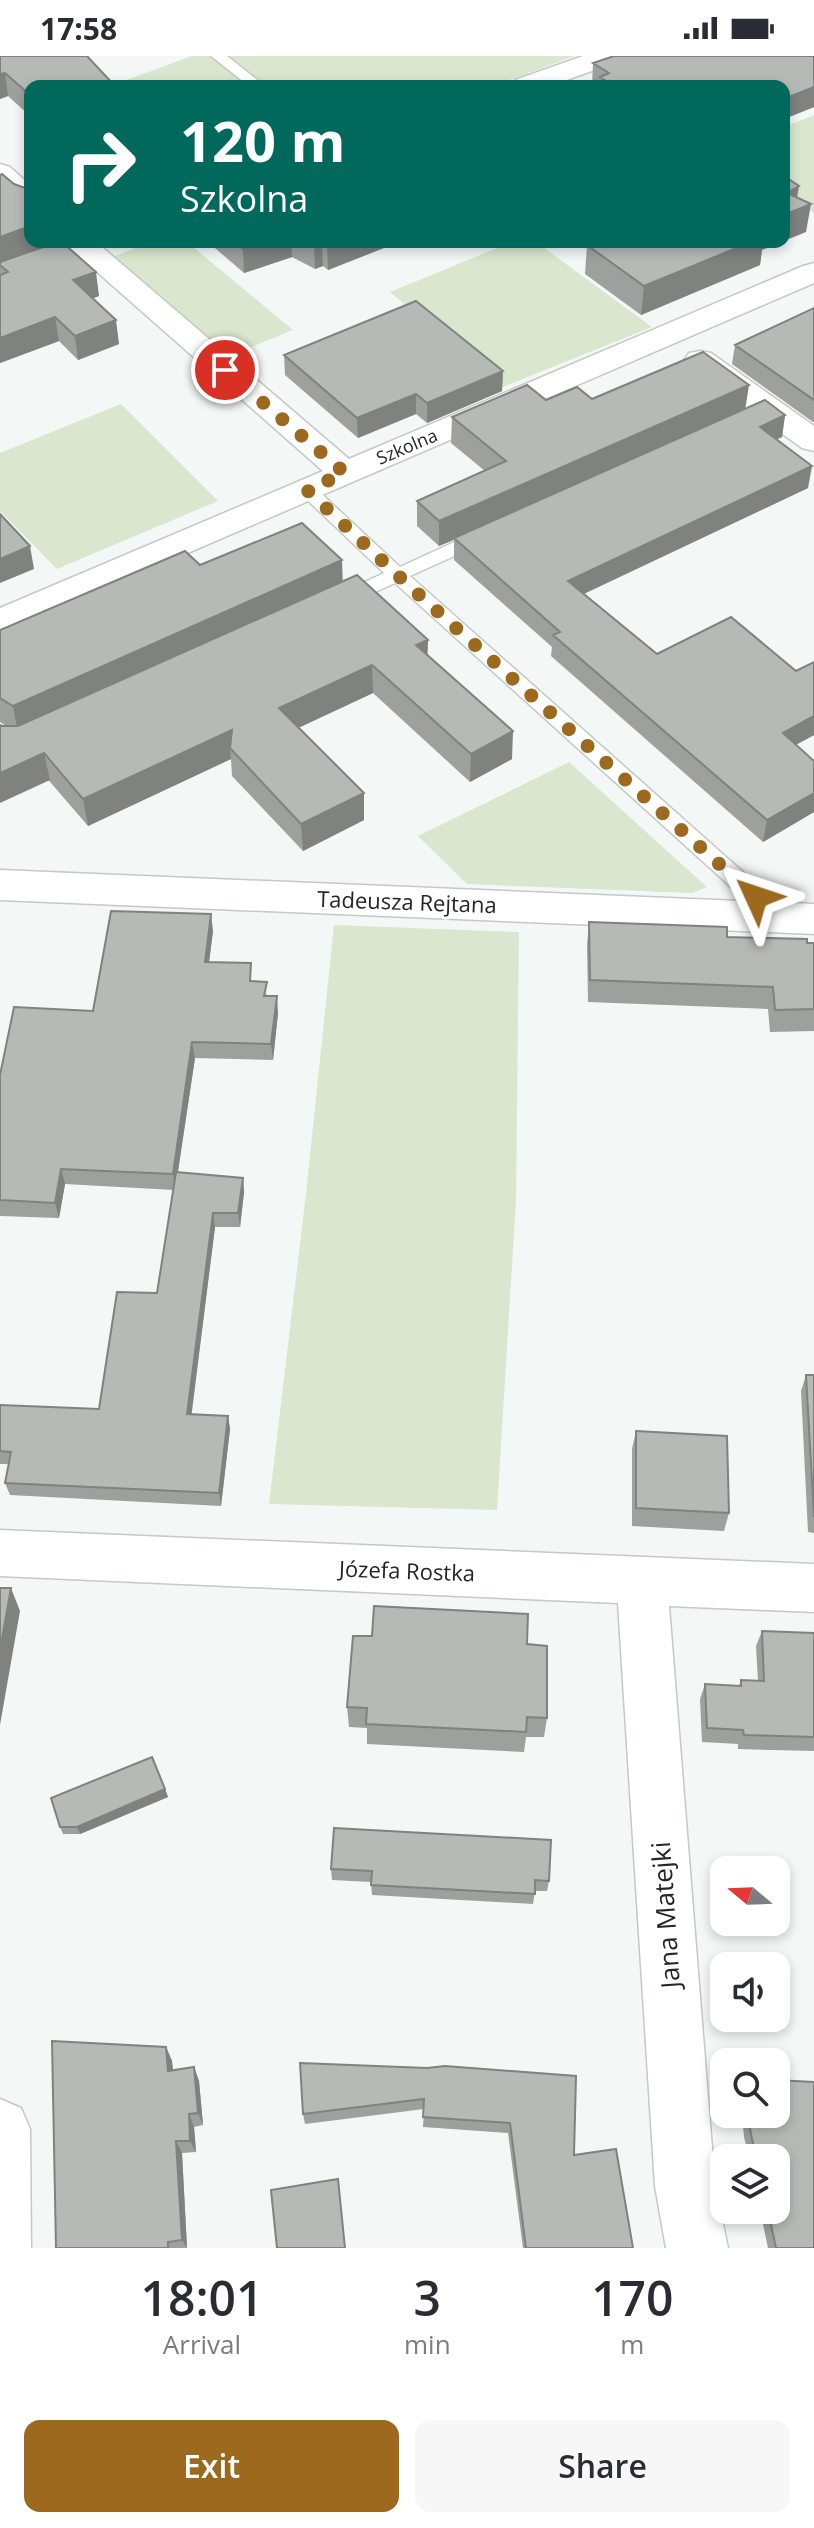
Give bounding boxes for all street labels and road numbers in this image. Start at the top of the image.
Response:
street label: Szkolna [372,422,441,470]
street label: Tadeusza Rejtana [317,883,497,919]
street label: Józefa Rostka [337,1553,476,1587]
street label: Jana Matejki [642,1840,688,1993]

